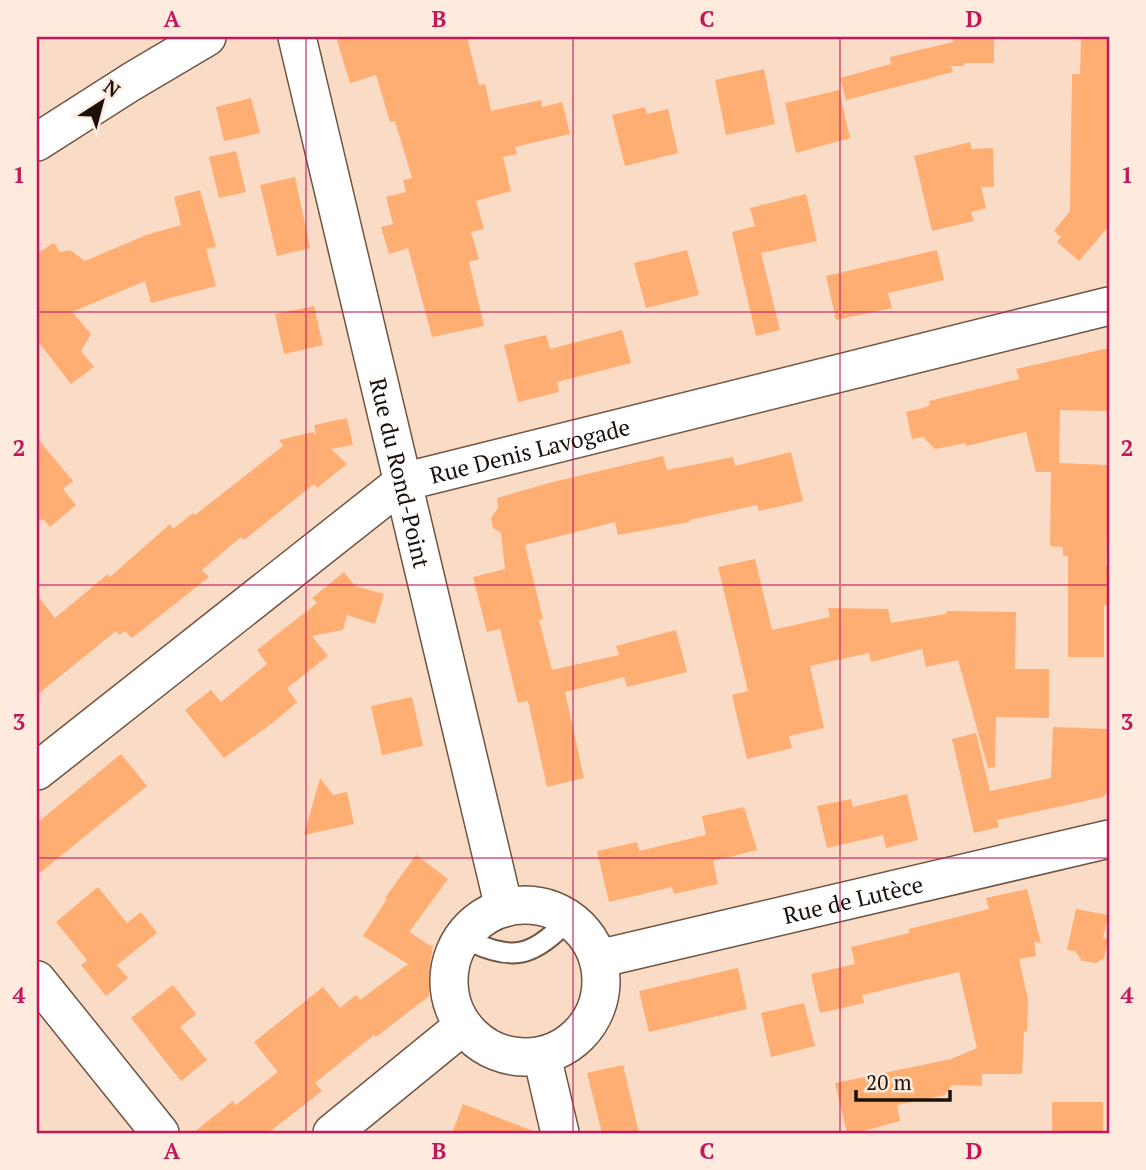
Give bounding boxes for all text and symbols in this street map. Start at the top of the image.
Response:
text: A [164,3,181,34]
text: B [432,3,447,34]
text: C [700,3,715,34]
text: D [966,3,983,34]
north arrow [66,66,136,136]
text: N [99,73,126,103]
text: 1 [13,159,26,190]
text: 1 [1121,159,1134,190]
street label: Rue du Rond-Point [363,375,438,572]
street label: Rue Denis Lavogade [426,411,633,490]
text: 2 [13,432,26,463]
text: 2 [1121,432,1134,463]
text: 3 [13,706,26,737]
text: 3 [1121,706,1134,737]
street label: Rue de Lutèce [780,868,926,931]
text: 4 [13,979,26,1010]
text: 4 [1121,979,1134,1010]
scale bar [856,1058,950,1102]
text: 20 m [866,1068,912,1096]
text: A [164,1135,181,1166]
text: B [432,1135,447,1166]
text: C [700,1135,715,1166]
text: D [966,1135,983,1166]

